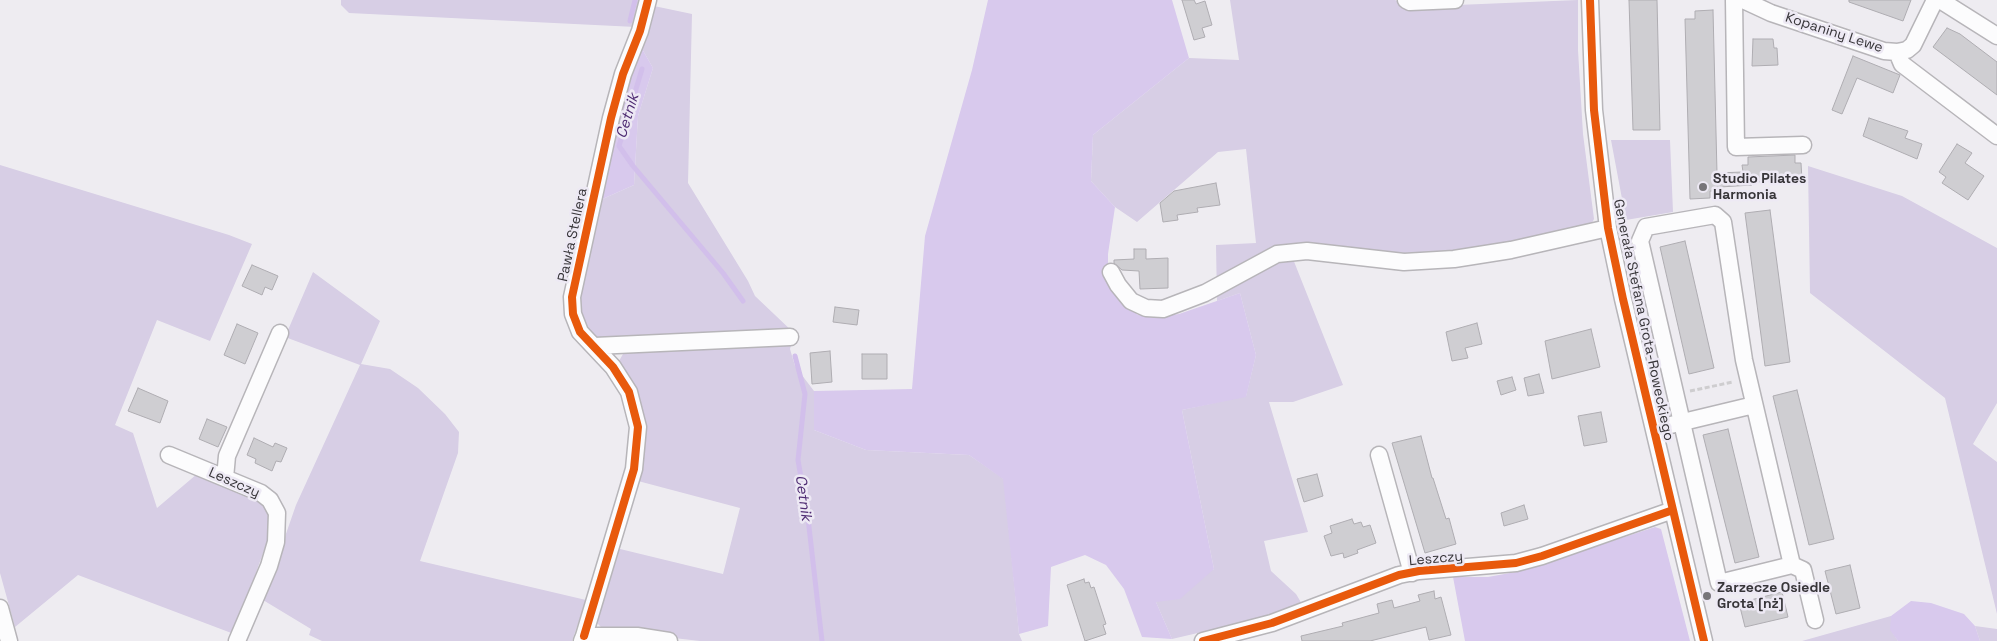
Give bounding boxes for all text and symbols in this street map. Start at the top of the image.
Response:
street label: Kopaniny Lewe [1783,9,1885,57]
water label: Cetnik [613,91,643,141]
place label: Studio Pilates Harmonia [1713,171,1806,203]
marker: Studio Pilates Harmonia [1697,181,1709,193]
street label: Pawła Stellera [555,187,591,283]
street label: Generała Stefana Grota-Roweckiego [1609,198,1677,442]
street label: Leszczy [206,464,262,502]
water label: Cetnik [791,474,815,522]
street label: Leszczy [1408,548,1464,570]
place label: Zarzecze Osiedle Grota [nż] [1717,580,1830,612]
marker: Zarzecze Osiedle Grota [nż] [1701,590,1713,602]

